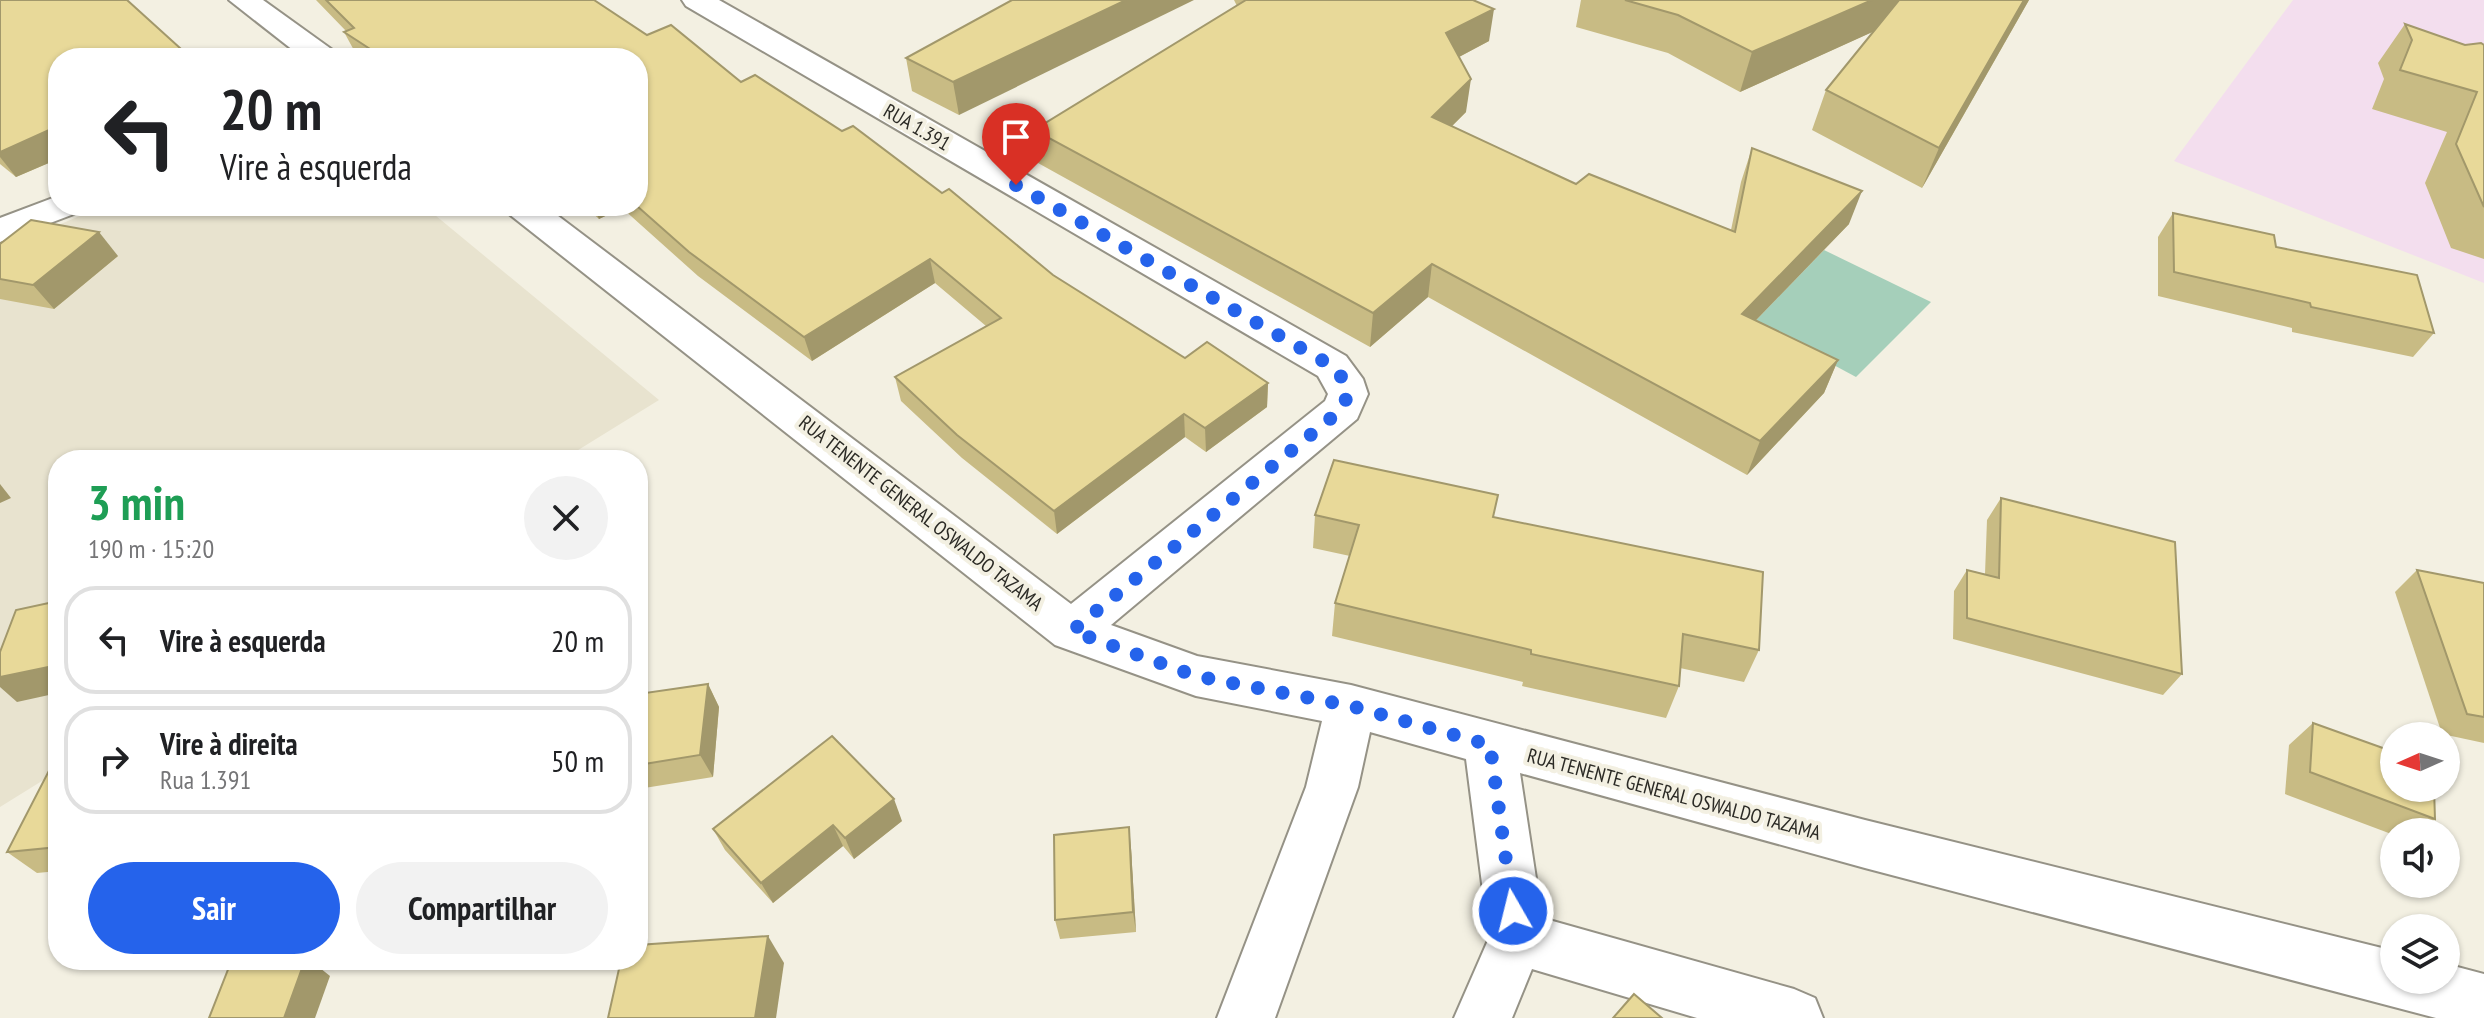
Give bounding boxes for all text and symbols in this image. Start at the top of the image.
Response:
text: 20 m [220,73,322,145]
icon: left [88,80,192,184]
street label: RUA 1.391 [879,98,955,156]
pin [982,103,1050,185]
icon: arrive [994,115,1038,159]
text: Vire à esquerda [220,143,412,190]
street label: RUA TENENTE GENERAL OSWALDO TAZAMA [794,410,1049,617]
text: 3 min [88,471,185,533]
button: close [524,476,608,560]
text: 190 m · 15:20 [88,532,214,565]
icon: left [92,618,136,662]
text: Vire à esquerda [160,621,326,660]
text: 20 m [551,621,604,660]
north arrow [2380,722,2460,802]
map controls [2380,722,2460,994]
text: Vire à direita [160,724,298,763]
icon: right [92,738,136,782]
text: 50 m [551,741,604,780]
street label: RUA TENENTE GENERAL OSWALDO TAZAMA [1524,742,1824,846]
text: Rua 1.391 [160,763,251,796]
button: sound [2380,818,2460,898]
button: Sair [88,862,340,954]
button: Compartilhar [356,862,608,954]
position arrow [1471,869,1555,953]
button: layers [2380,914,2460,994]

